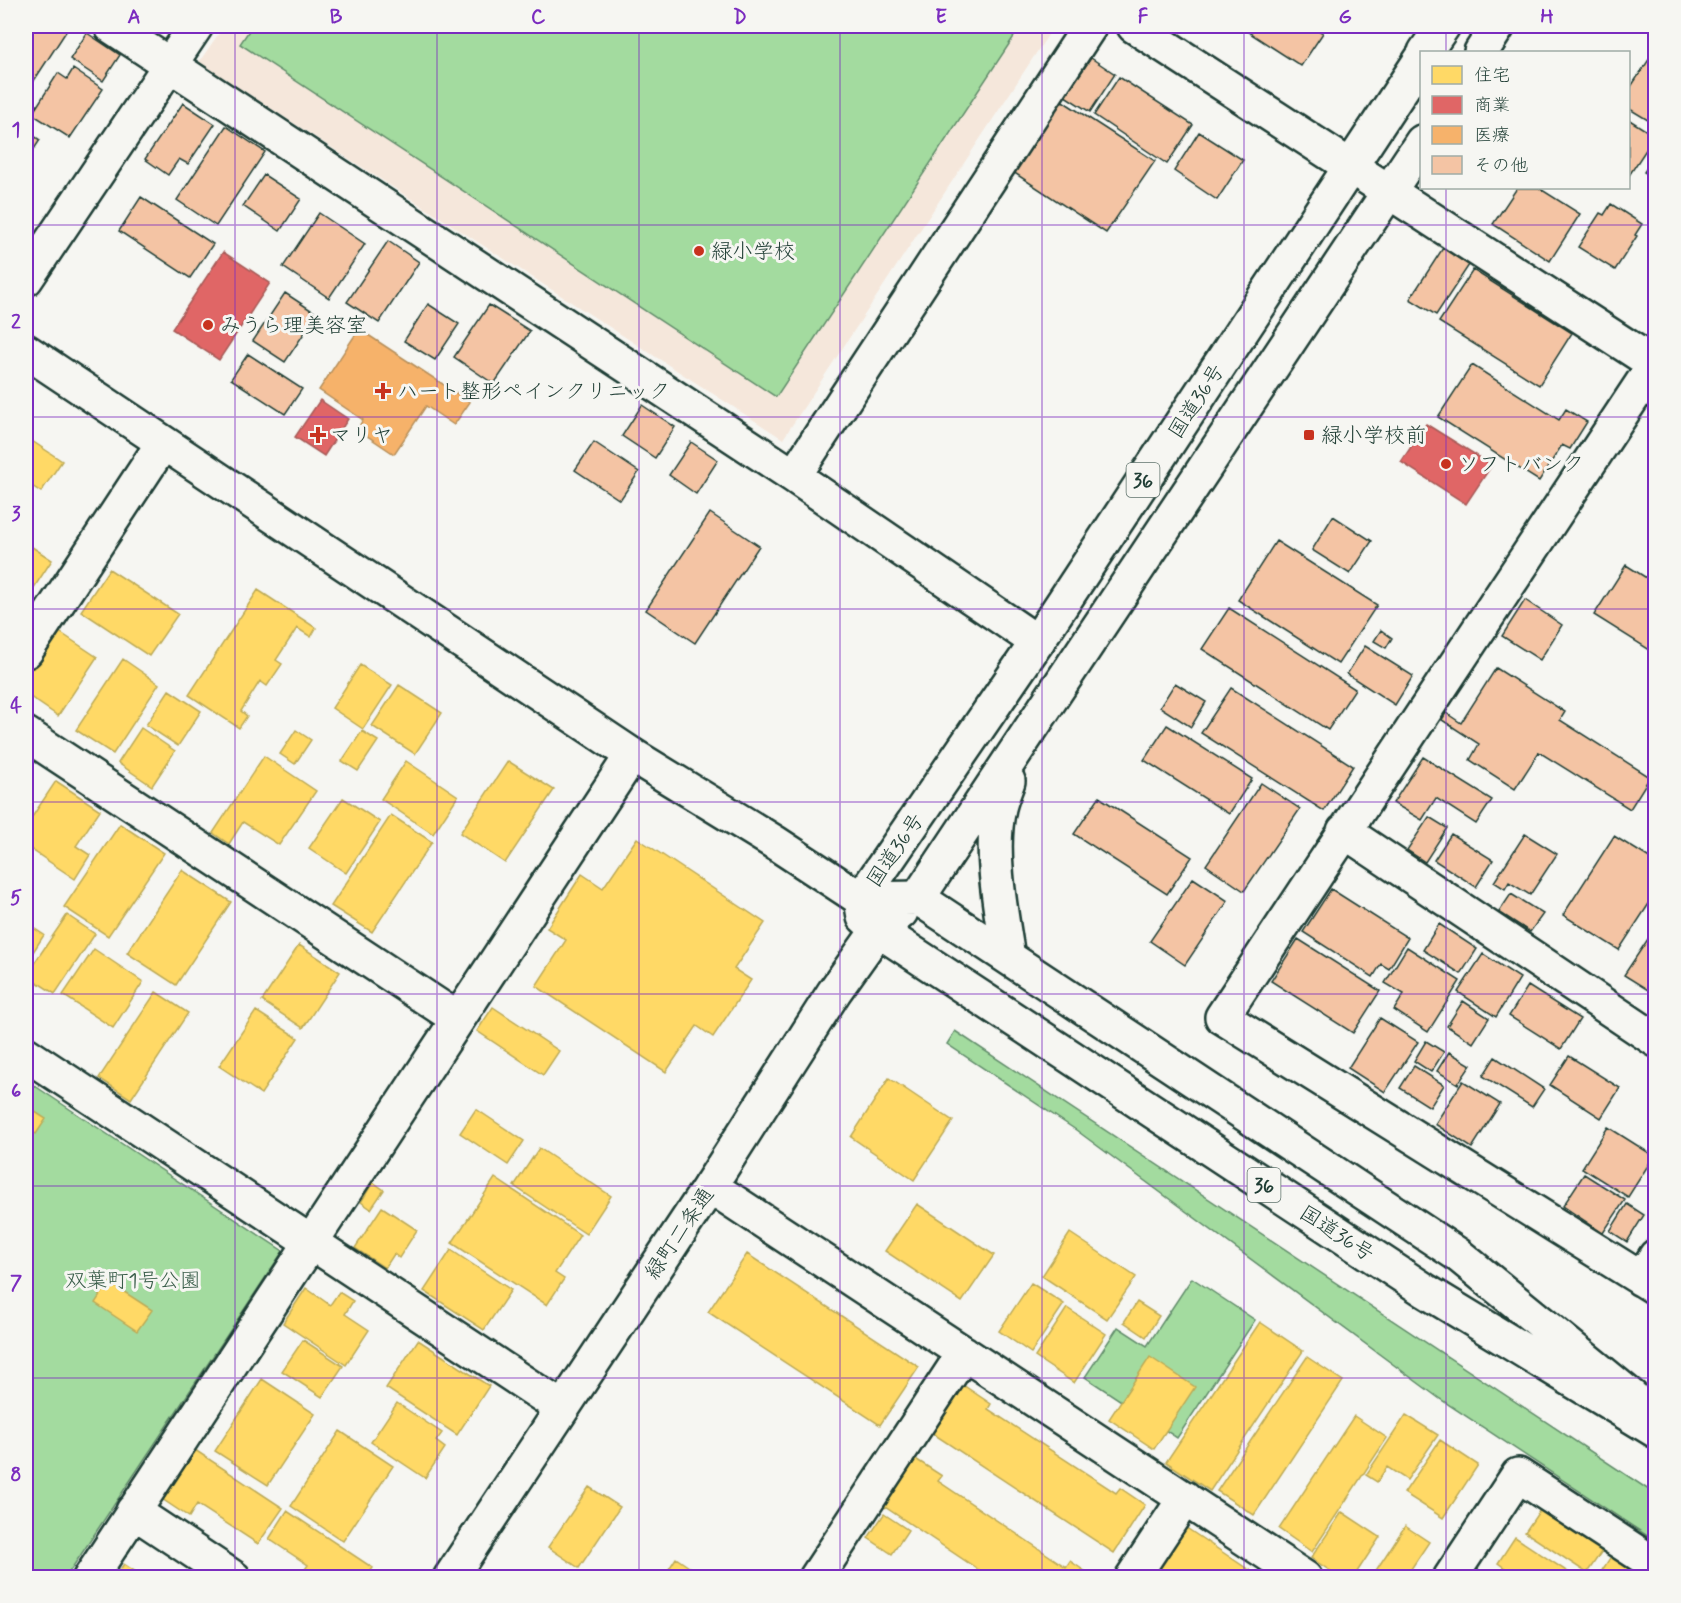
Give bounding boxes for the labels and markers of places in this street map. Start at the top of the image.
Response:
place label: 緑小学校 [711,238,795,266]
marker: 緑小学校 [692,244,706,258]
place label: みうら理美容室 [220,312,367,340]
marker: みうら理美容室 [201,318,215,332]
place label: ハート整形ペインクリニック [397,378,670,406]
marker: ハート整形ペインクリニック [374,382,392,400]
place label: マリヤ [330,422,393,450]
place label: 緑小学校前 [1321,422,1426,450]
marker: マリヤ [311,428,325,442]
marker: 緑小学校前 [1302,428,1316,442]
place label: ソフトバンク [1458,451,1584,479]
marker: ソフトバンク [1439,457,1453,471]

